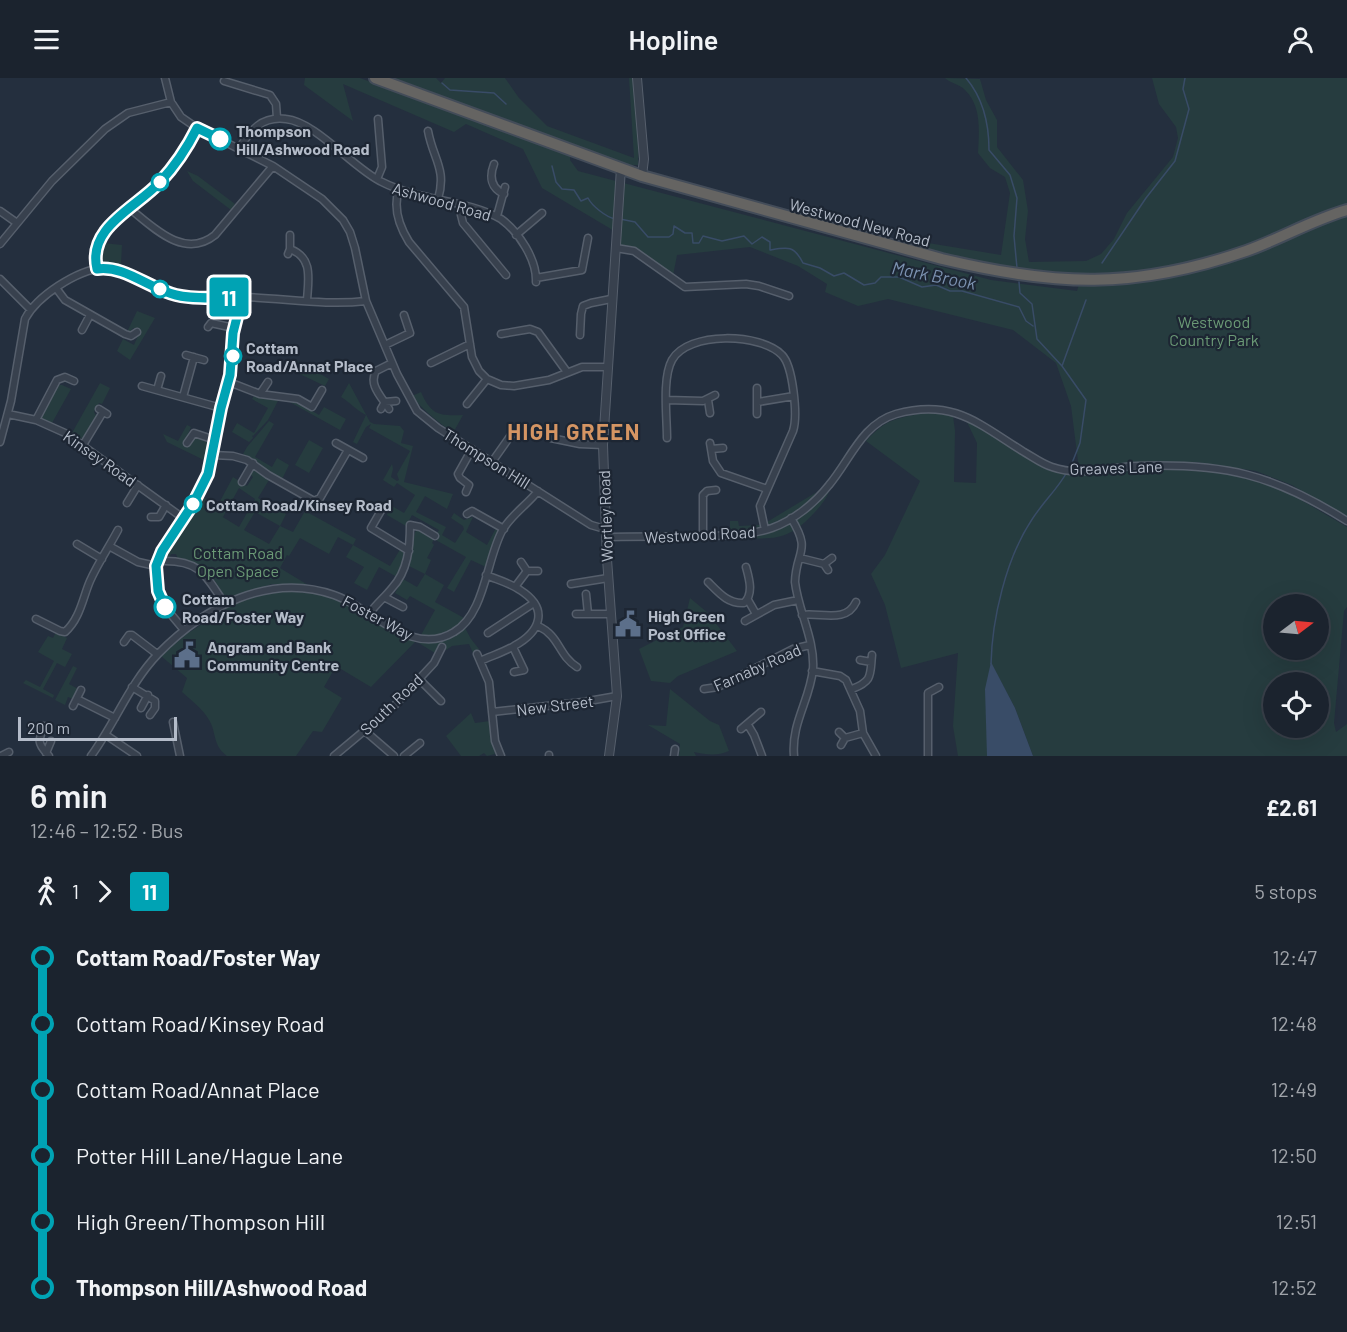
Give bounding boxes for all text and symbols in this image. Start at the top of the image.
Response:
icon: menu [30,23,63,56]
text: Hopline [629,23,718,55]
icon: person [1284,23,1317,56]
place label: Thompson Hill/Ashwood Road [236,121,370,158]
marker: Thompson Hill/Ashwood Road [209,128,231,150]
unlabelled marker [151,173,169,191]
street label: Ashwood Road [390,178,494,224]
street label: Westwood New Road [787,194,933,250]
water label: Mark Brook [890,256,978,294]
line badge: 11 [202,278,256,316]
unlabelled marker [151,280,169,298]
text: 11 [221,285,237,310]
park label: Westwood Country Park [1169,312,1259,349]
place label: Cottam Road/Annat Place [246,338,373,375]
marker: Cottam Road/Annat Place [224,347,242,365]
district label: HIGH GREEN [507,418,641,444]
street label: Thompson Hill [440,424,534,492]
street label: Kinsey Road [60,426,140,490]
street label: Greaves Lane [1069,456,1163,478]
street label: Wortley Road [594,470,616,562]
marker: Cottam Road/Kinsey Road [184,495,202,513]
place label: Cottam Road/Kinsey Road [206,495,392,514]
street label: Westwood Road [644,522,756,546]
park label: Cottam Road Open Space [193,543,283,580]
place label: Cottam Road/Foster Way [182,589,304,626]
street label: Foster Way [340,591,417,644]
north arrow [1263,594,1329,660]
map controls [1263,594,1329,738]
marker: Cottam Road/Foster Way [154,596,176,618]
place label: High Green Post Office [648,606,726,643]
public building icon: High Green Post Office [613,609,643,639]
place label: Angram and Bank Community Centre [207,637,339,674]
street label: Farnaby Road [710,639,804,695]
public building icon: Angram and Bank Community Centre [172,640,202,670]
street label: South Road [356,669,426,739]
button: locate [1263,672,1329,738]
street label: New Street [515,691,595,719]
scale bar [18,714,177,742]
text: 200 m [27,718,70,737]
text: 6 min [30,775,108,815]
text: £2.61 [1266,794,1317,820]
text: 12:46 – 12:52 · Bus [30,818,183,842]
icon: walk [30,875,63,908]
icon: forward [88,875,121,908]
text: 1 [72,879,79,903]
text: 11 [142,879,157,904]
text: 5 stops [1255,879,1317,903]
text: Cottam Road/Foster Way [76,944,320,970]
text: 12:47 [1273,945,1317,969]
text: Cottam Road/Kinsey Road [76,1010,325,1036]
text: 12:48 [1271,1011,1317,1035]
text: Cottam Road/Annat Place [76,1076,320,1102]
text: 12:49 [1271,1077,1317,1101]
text: Potter Hill Lane/Hague Lane [76,1142,343,1168]
text: 12:50 [1271,1143,1317,1167]
text: High Green/Thompson Hill [76,1208,325,1234]
text: 12:51 [1276,1209,1317,1233]
text: Thompson Hill/Ashwood Road [76,1274,367,1300]
text: 12:52 [1272,1275,1317,1299]

